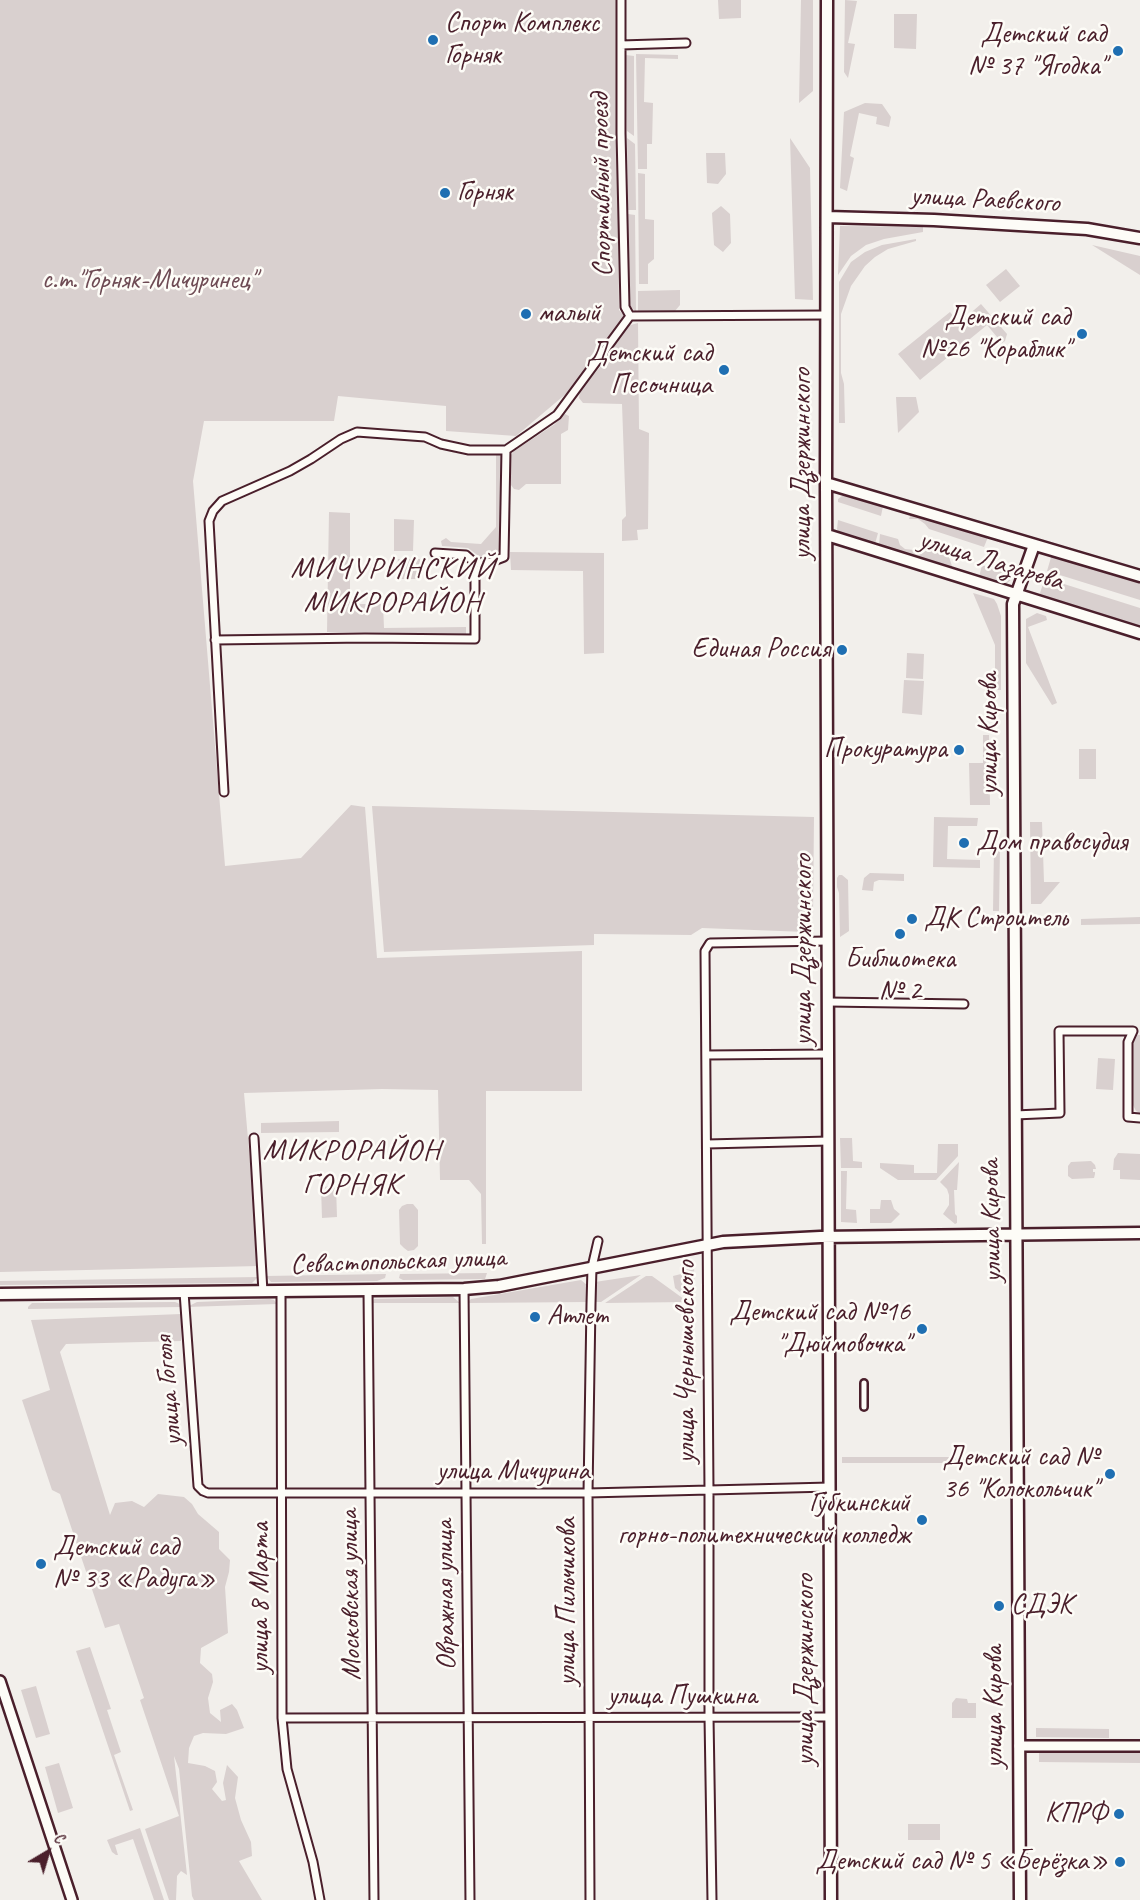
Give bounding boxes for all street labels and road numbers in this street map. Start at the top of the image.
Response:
street label: Спортивный проезд [584,93,620,277]
street label: улица Раевского [910,179,1060,221]
street label: улица Дзержинского [786,368,820,560]
street label: улица Лазарева [915,523,1067,599]
street label: улица Кирова [973,672,1007,796]
street label: улица Дзержинского [787,854,821,1046]
street label: улица Кирова [974,1159,1010,1283]
street label: Севастопольская улица [290,1241,506,1283]
street label: улица Чернышевского [670,1261,704,1463]
street label: улица Гоголя [147,1334,191,1448]
street label: улица Мичурина [436,1455,590,1489]
street label: Московская улица [333,1509,369,1681]
street label: улица Пильчикова [551,1518,585,1686]
street label: Овражная улица [428,1519,464,1671]
street label: улица 8 Марта [244,1522,278,1674]
street label: улица Дзержинского [789,1574,823,1766]
street label: улица Кирова [978,1645,1012,1769]
street label: улица Пушкина [607,1680,757,1714]

